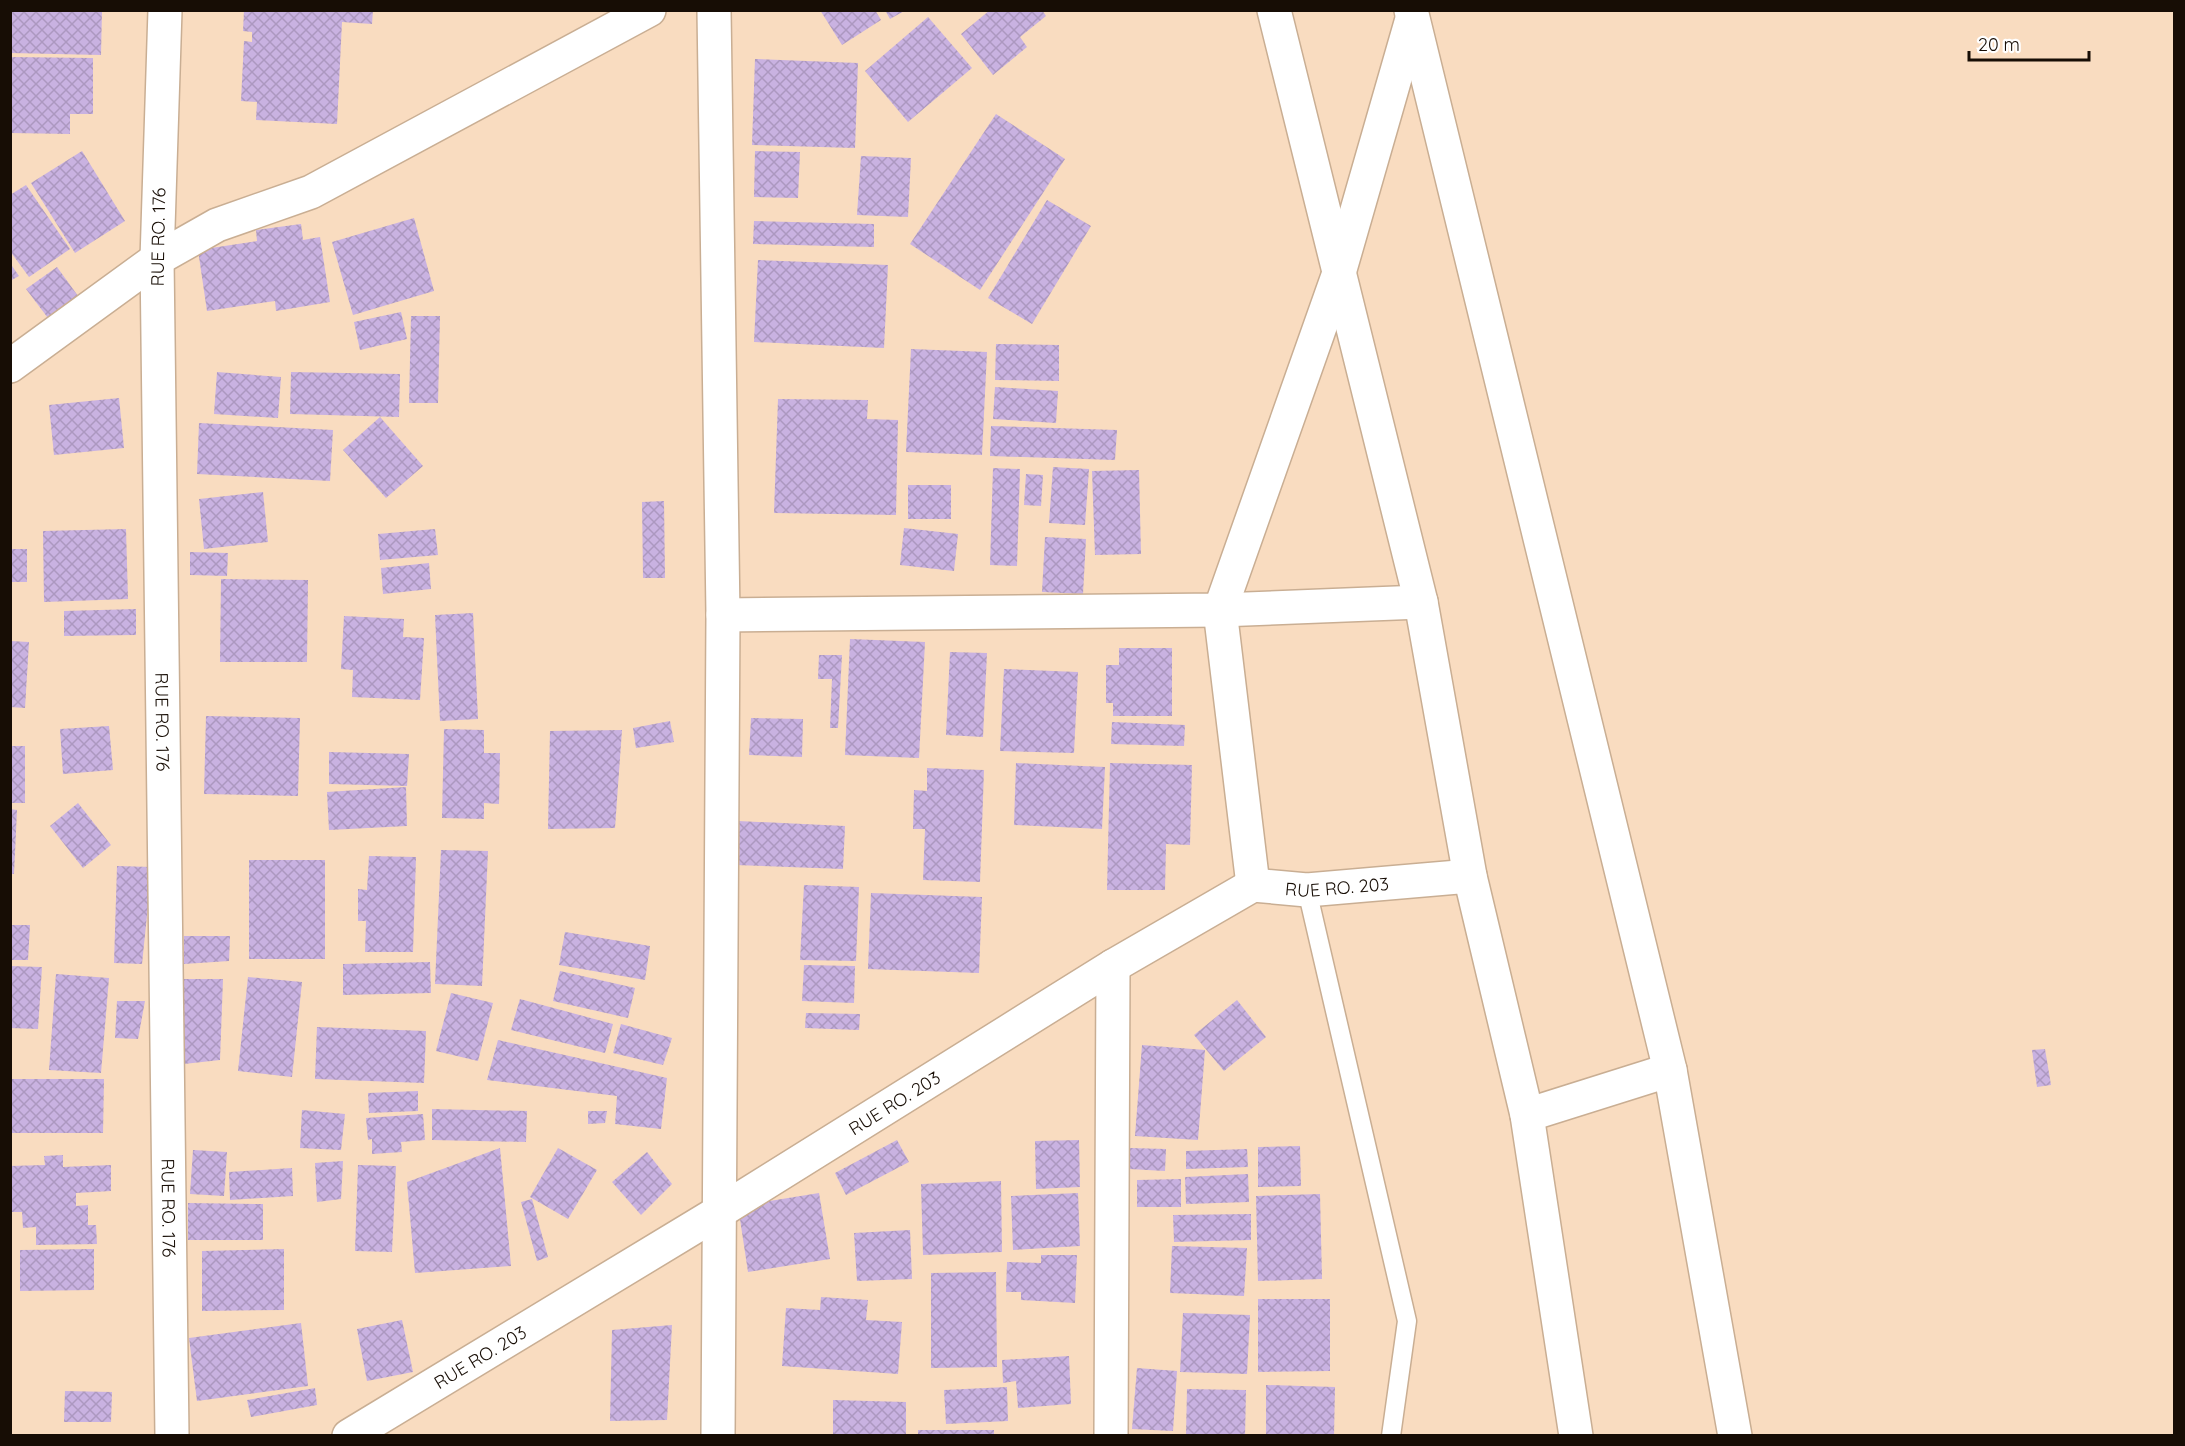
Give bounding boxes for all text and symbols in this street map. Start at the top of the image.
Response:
scale bar [1969,24,2089,62]
text: 20 m [1978,33,2020,56]
street label: RUE RO. 176 [146,187,170,287]
street label: RUE RO. 176 [151,672,175,772]
street label: RUE RO. 203 [1284,872,1390,902]
street label: RUE RO. 203 [844,1065,944,1140]
street label: RUE RO. 176 [157,1158,181,1258]
street label: RUE RO. 203 [429,1320,530,1394]

